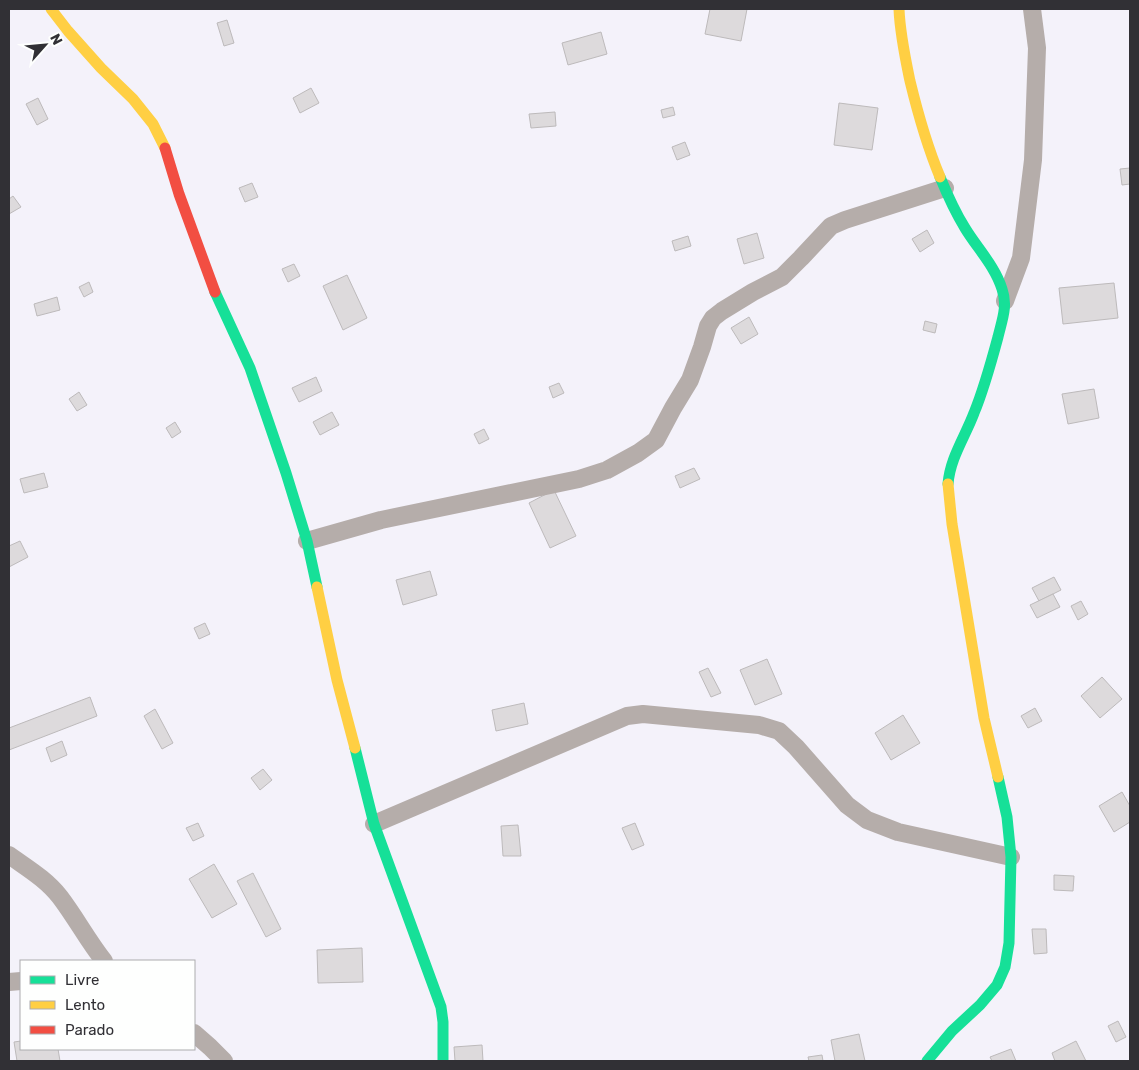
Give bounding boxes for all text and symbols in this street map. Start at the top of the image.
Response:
north arrow [20,20,70,70]
text: N [46,31,66,48]
legend [20,960,195,1050]
text: Livre [65,971,99,989]
text: Lento [65,996,105,1014]
text: Parado [65,1021,114,1039]

